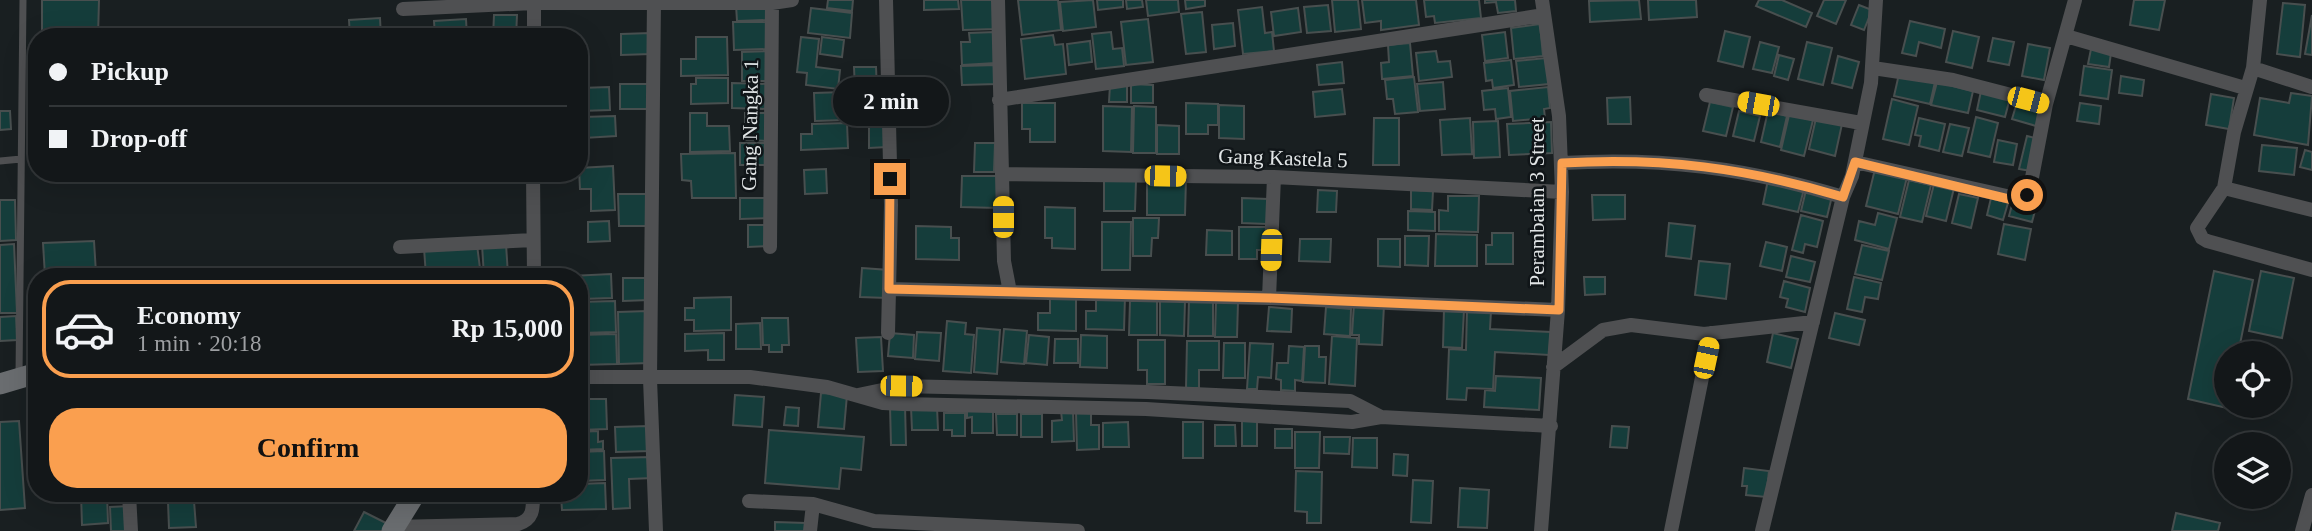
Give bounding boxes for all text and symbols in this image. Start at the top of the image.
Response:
text: Pickup [91,57,169,86]
street label: Gang Nangka 1 [737,59,763,191]
callout: 2 min [832,78,948,127]
car [2005,84,2052,116]
text: 2 min [863,89,919,114]
car [1736,90,1781,118]
street label: Perambaian 3 Street [1525,117,1549,287]
text: Drop-off [91,124,187,153]
street label: Gang Kastela 5 [1218,144,1348,172]
route end [874,163,906,195]
car [1144,165,1187,187]
route start [2011,179,2043,211]
car [993,196,1014,238]
car [1260,229,1283,271]
icon: car [53,298,116,361]
text: Economy [137,301,241,330]
text: Rp 15,000 [452,314,563,343]
text: 1 min · 20:18 [137,331,262,356]
car [1692,335,1721,381]
map controls [2214,341,2291,509]
button: locate [2214,341,2291,418]
car [880,375,923,397]
button: Confirm [49,408,567,488]
button: layers [2214,432,2291,509]

